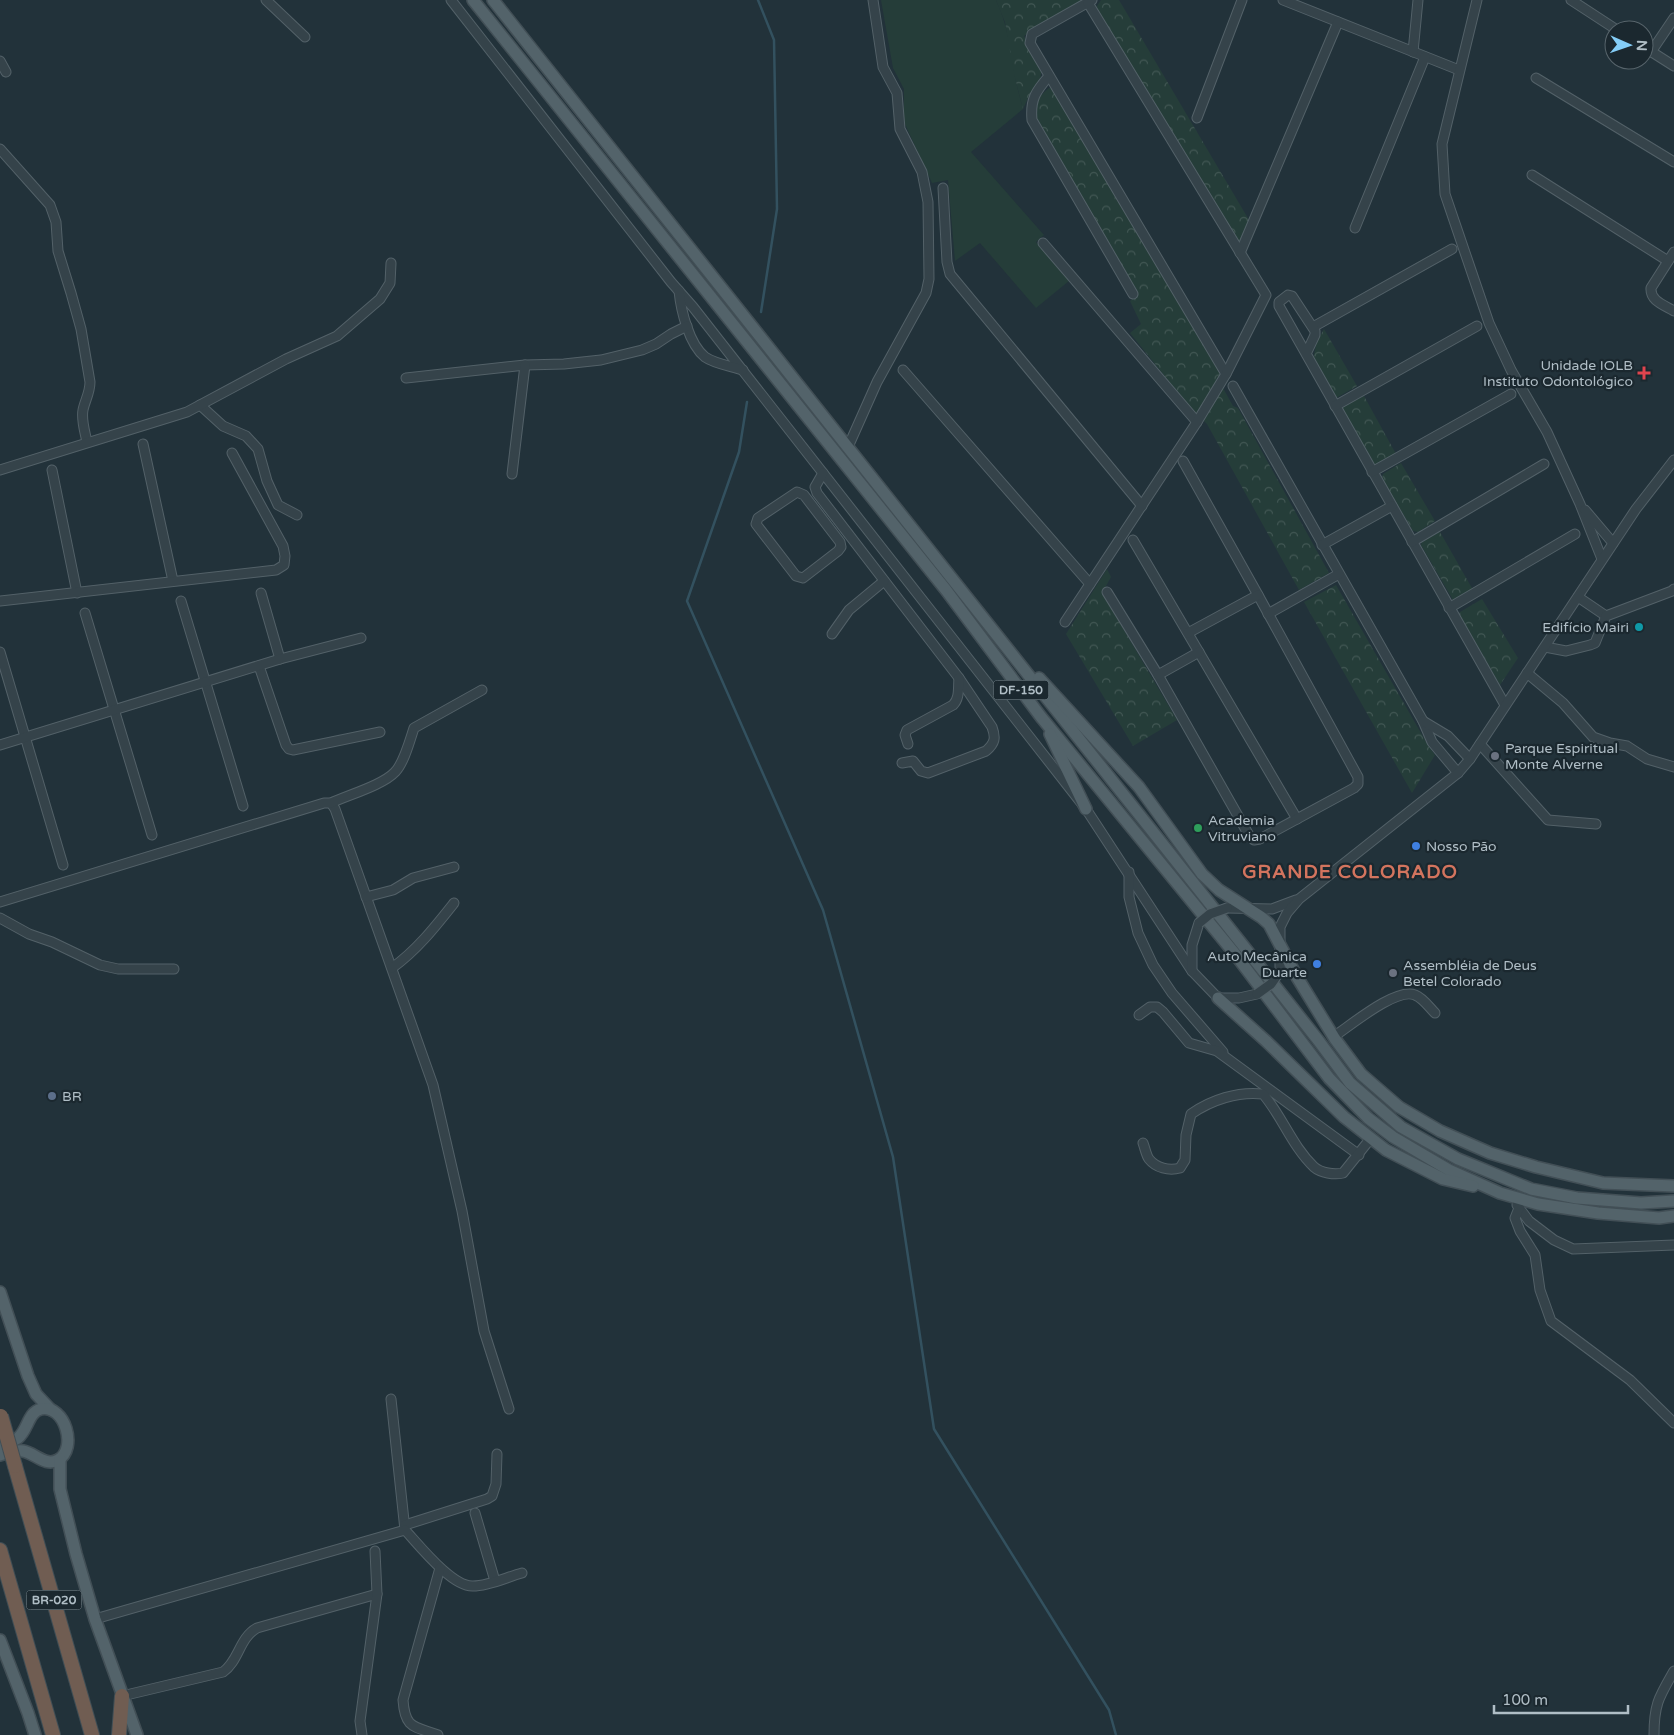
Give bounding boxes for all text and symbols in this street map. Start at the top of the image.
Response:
north arrow [1604,20,1654,70]
text: N [1633,40,1650,51]
place label: Unidade IOLB Instituto Odontológico [1483,357,1633,390]
marker: Unidade IOLB Instituto Odontológico [1637,366,1651,380]
place label: Edifício Mairi [1542,619,1629,636]
marker: Edifício Mairi [1633,621,1645,633]
road number: DF-150 [994,680,1048,700]
place label: Parque Espiritual Monte Alverne [1505,740,1618,773]
marker: Parque Espiritual Monte Alverne [1489,750,1501,762]
place label: Academia Vitruviano [1208,812,1276,845]
marker: Academia Vitruviano [1192,822,1204,834]
place label: Nosso Pão [1426,838,1497,855]
marker: Nosso Pão [1410,840,1422,852]
district label: GRANDE COLORADO [1242,861,1458,883]
place label: Auto Mecânica Duarte [1207,948,1307,981]
place label: Assembléia de Deus Betel Colorado [1403,957,1537,990]
marker: Auto Mecânica Duarte [1311,958,1323,970]
marker: Assembléia de Deus Betel Colorado [1387,967,1399,979]
place label: BR [62,1088,82,1105]
marker: BR [46,1090,58,1102]
road number: BR-020 [27,1590,82,1610]
scale bar [1494,1682,1628,1714]
text: 100 m [1502,1691,1548,1709]

